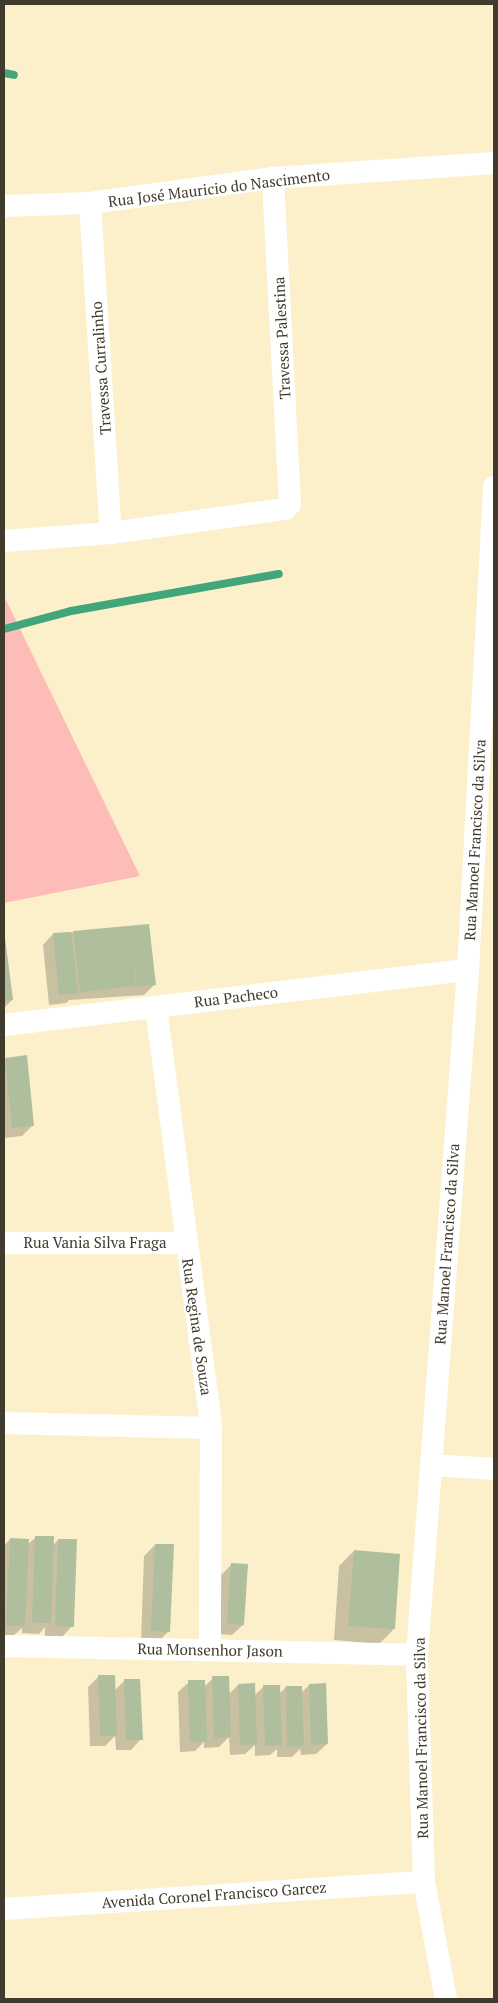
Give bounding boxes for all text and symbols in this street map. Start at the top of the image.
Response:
street label: Rua José Mauricio do Nascimento [107,165,331,211]
street label: Travessa Palestina [270,276,294,400]
street label: Travessa Curralinho [87,301,115,435]
street label: Rua Manoel Francisco da Silva [461,739,489,941]
street label: Rua Pacheco [193,983,279,1011]
street label: Rua Manoel Francisco da Silva [431,1143,463,1345]
street label: Rua Vania Silva Fraga [23,1234,167,1252]
street label: Rua Regina de Souza [178,1257,216,1397]
street label: Rua Manoel Francisco da Silva [410,1637,432,1839]
street label: Rua Monsenhor Jason [137,1640,283,1660]
street label: Avenida Coronel Francisco Garcez [101,1878,327,1912]

